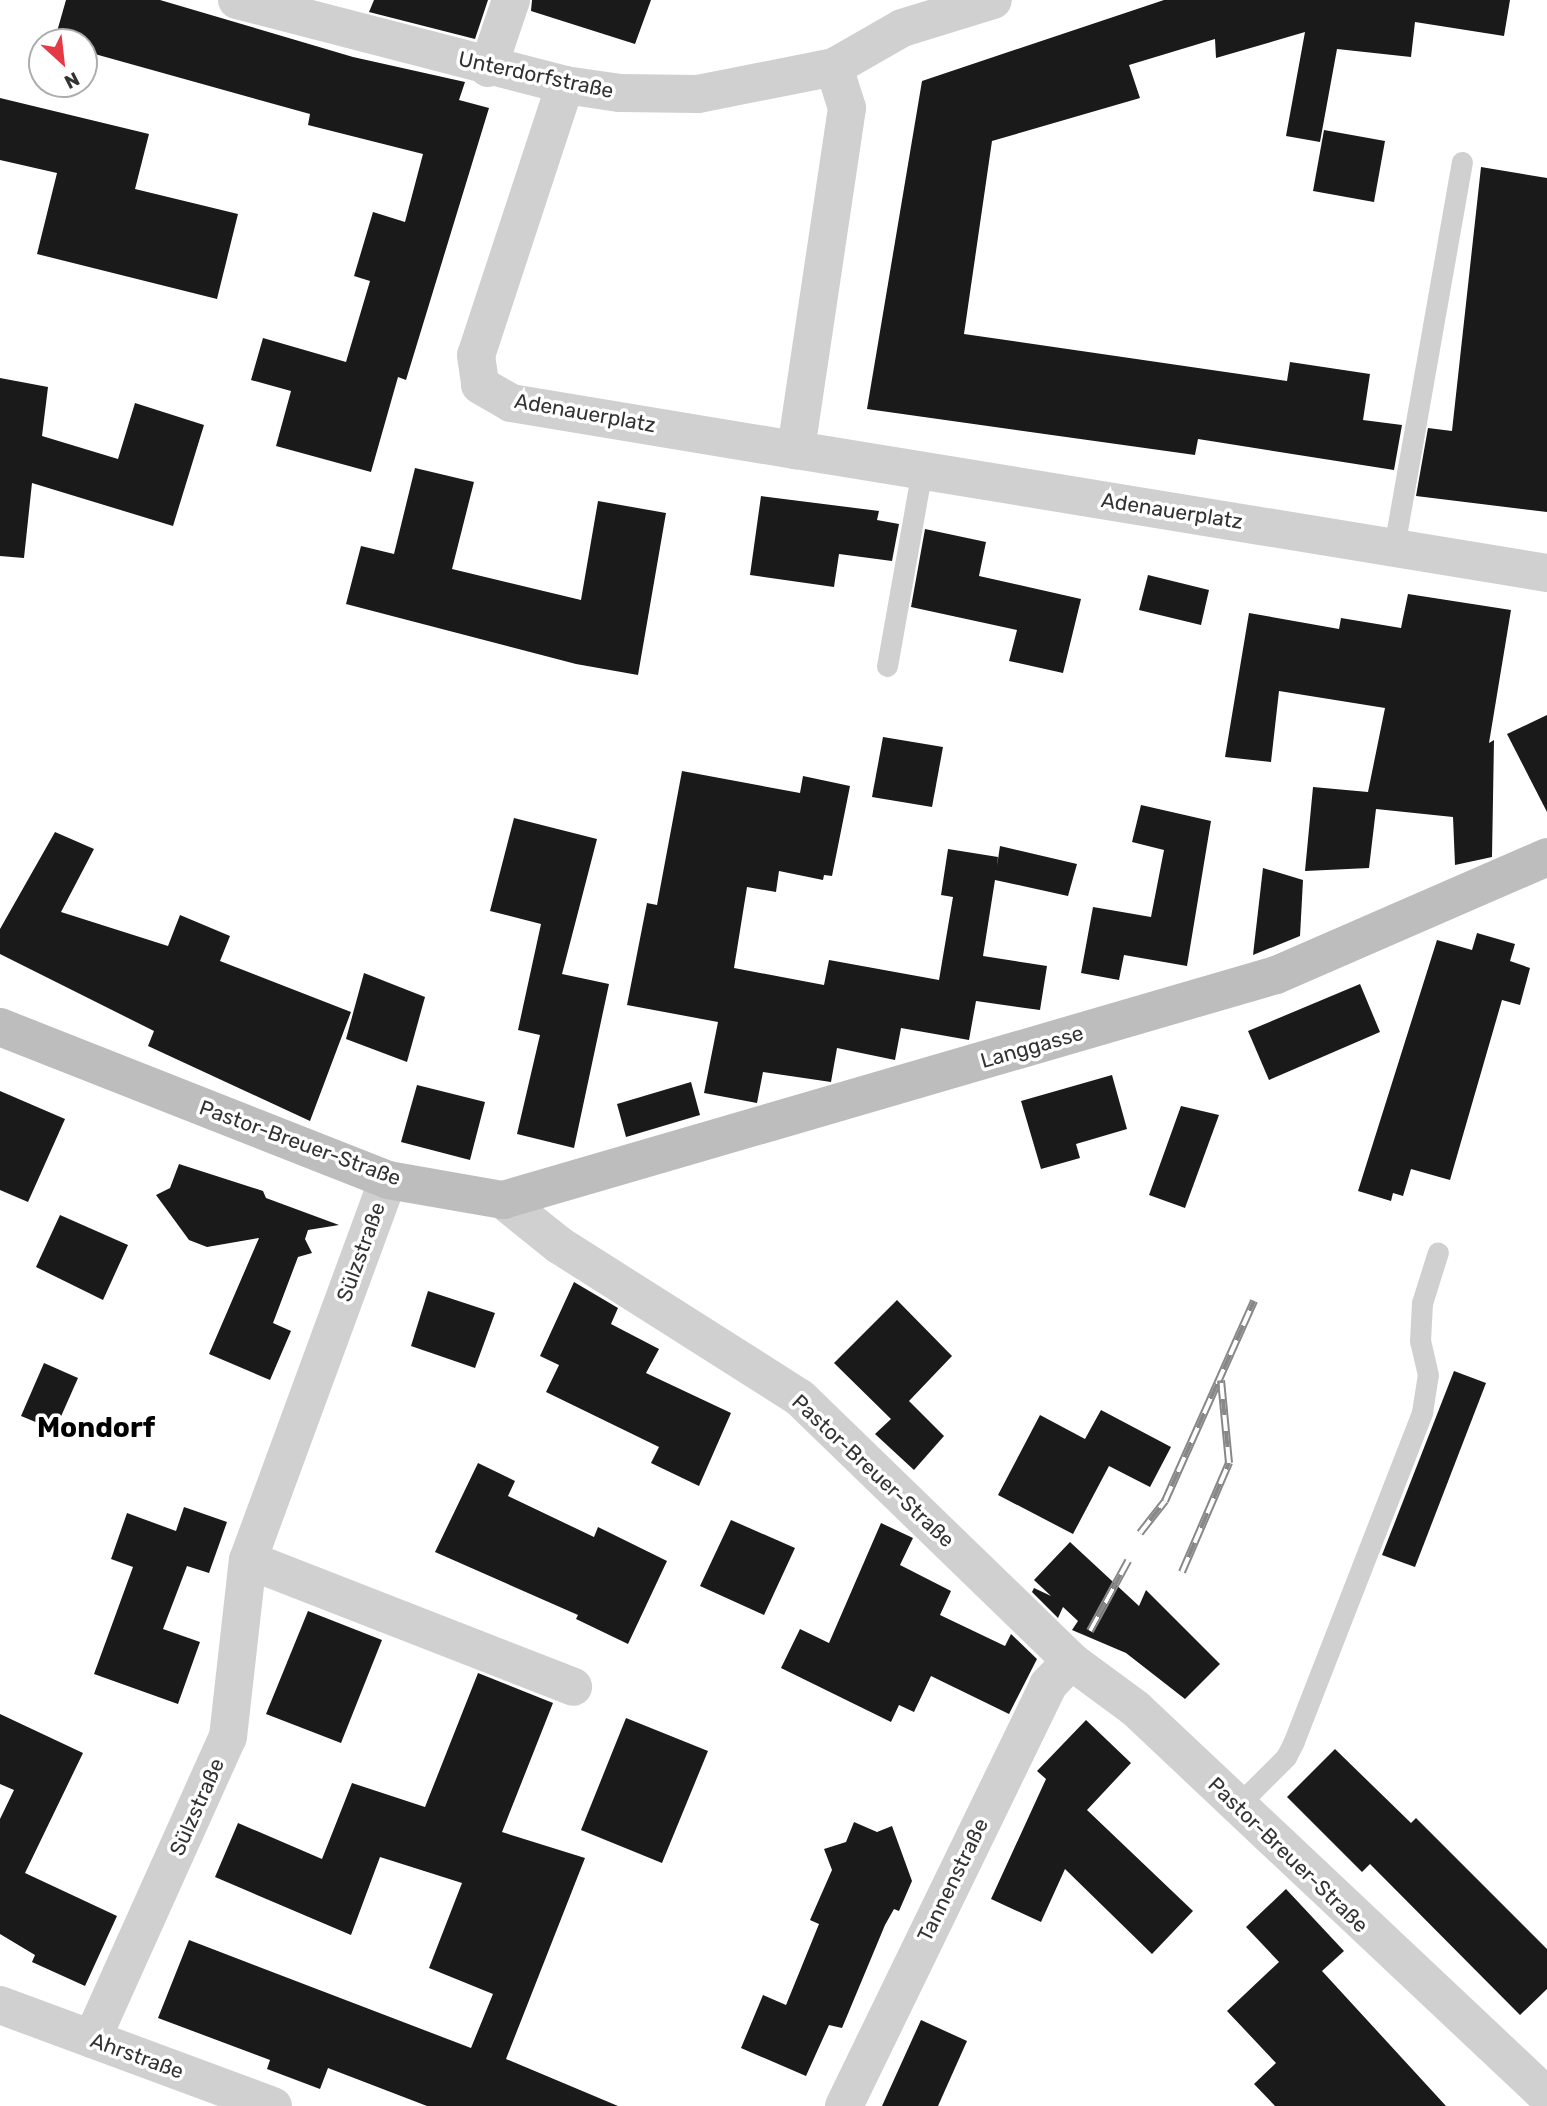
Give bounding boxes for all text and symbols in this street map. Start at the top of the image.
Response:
north arrow [28,28,98,98]
street label: Unterdorfstraße [456,46,616,104]
text: N [61,67,83,94]
street label: Adenauerplatz [512,388,658,438]
street label: Adenauerplatz [1099,487,1245,535]
street label: Langgasse [978,1020,1086,1074]
street label: Pastor-Breuer-Straße [196,1095,404,1191]
street label: Sülzstraße [331,1199,391,1305]
street label: Pastor-Breuer-Straße [787,1389,959,1553]
district label: Mondorf [37,1411,155,1445]
street label: Sülzstraße [164,1754,230,1860]
street label: Pastor-Breuer-Straße [1203,1772,1373,1938]
street label: Tannenstraße [912,1814,994,1946]
street label: Ahrstraße [87,2028,187,2084]

